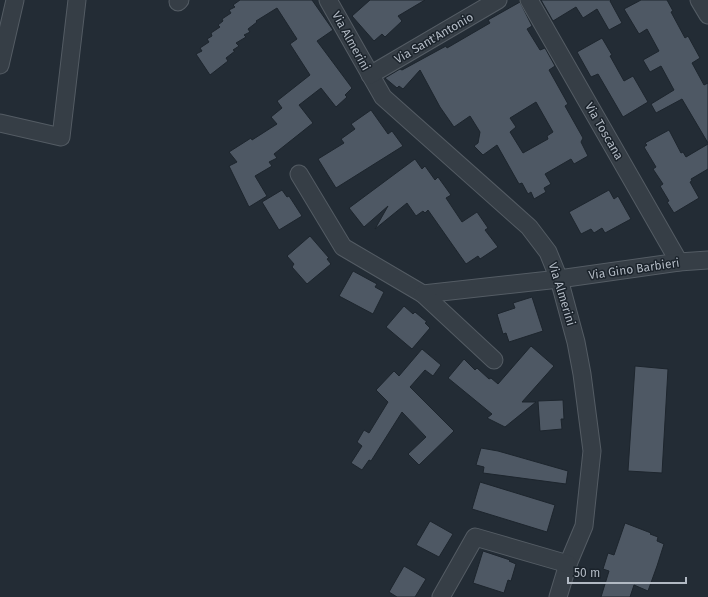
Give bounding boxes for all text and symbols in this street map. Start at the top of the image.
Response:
street label: Via Almerini [329,9,373,73]
street label: Via Sant'Antonio [392,10,476,66]
street label: Via Toscana [582,100,626,162]
street label: Via Gino Barbieri [588,256,680,282]
street label: Via Almerini [546,261,578,327]
scale bar [568,559,686,585]
text: 50 m [574,566,600,580]

